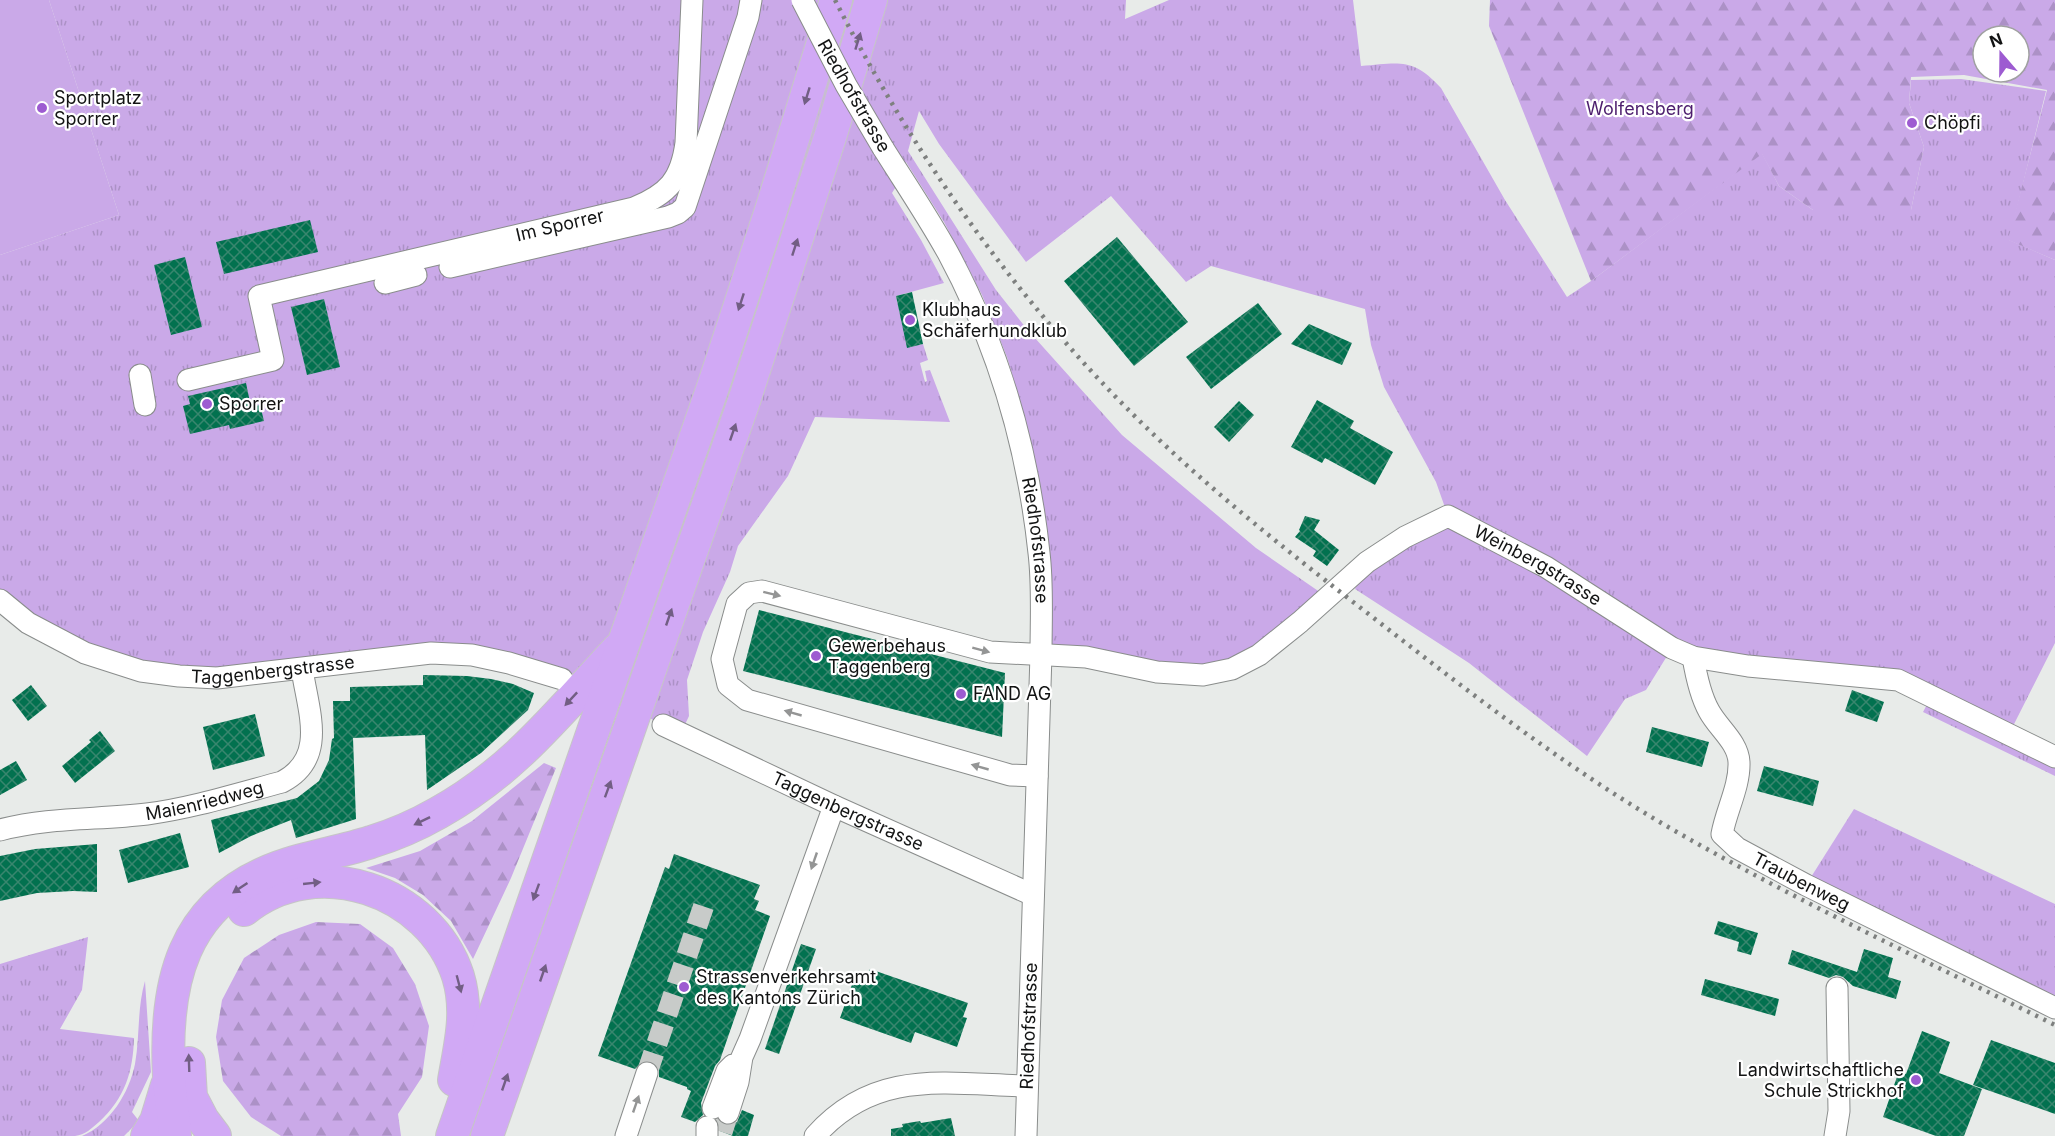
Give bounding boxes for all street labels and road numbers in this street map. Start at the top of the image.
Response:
street label: Riedhofstrasse [814,36,895,156]
street label: Im Sporrer [514,204,606,245]
street label: Riedhofstrasse [1018,475,1053,604]
street label: Weinbergstrasse [1471,520,1605,610]
street label: Taggenbergstrasse [190,651,356,688]
street label: Taggenbergstrasse [769,767,927,855]
street label: Maienriedweg [144,777,266,824]
street label: Traubenweg [1749,848,1853,915]
street label: Riedhofstrasse [1016,962,1041,1090]

